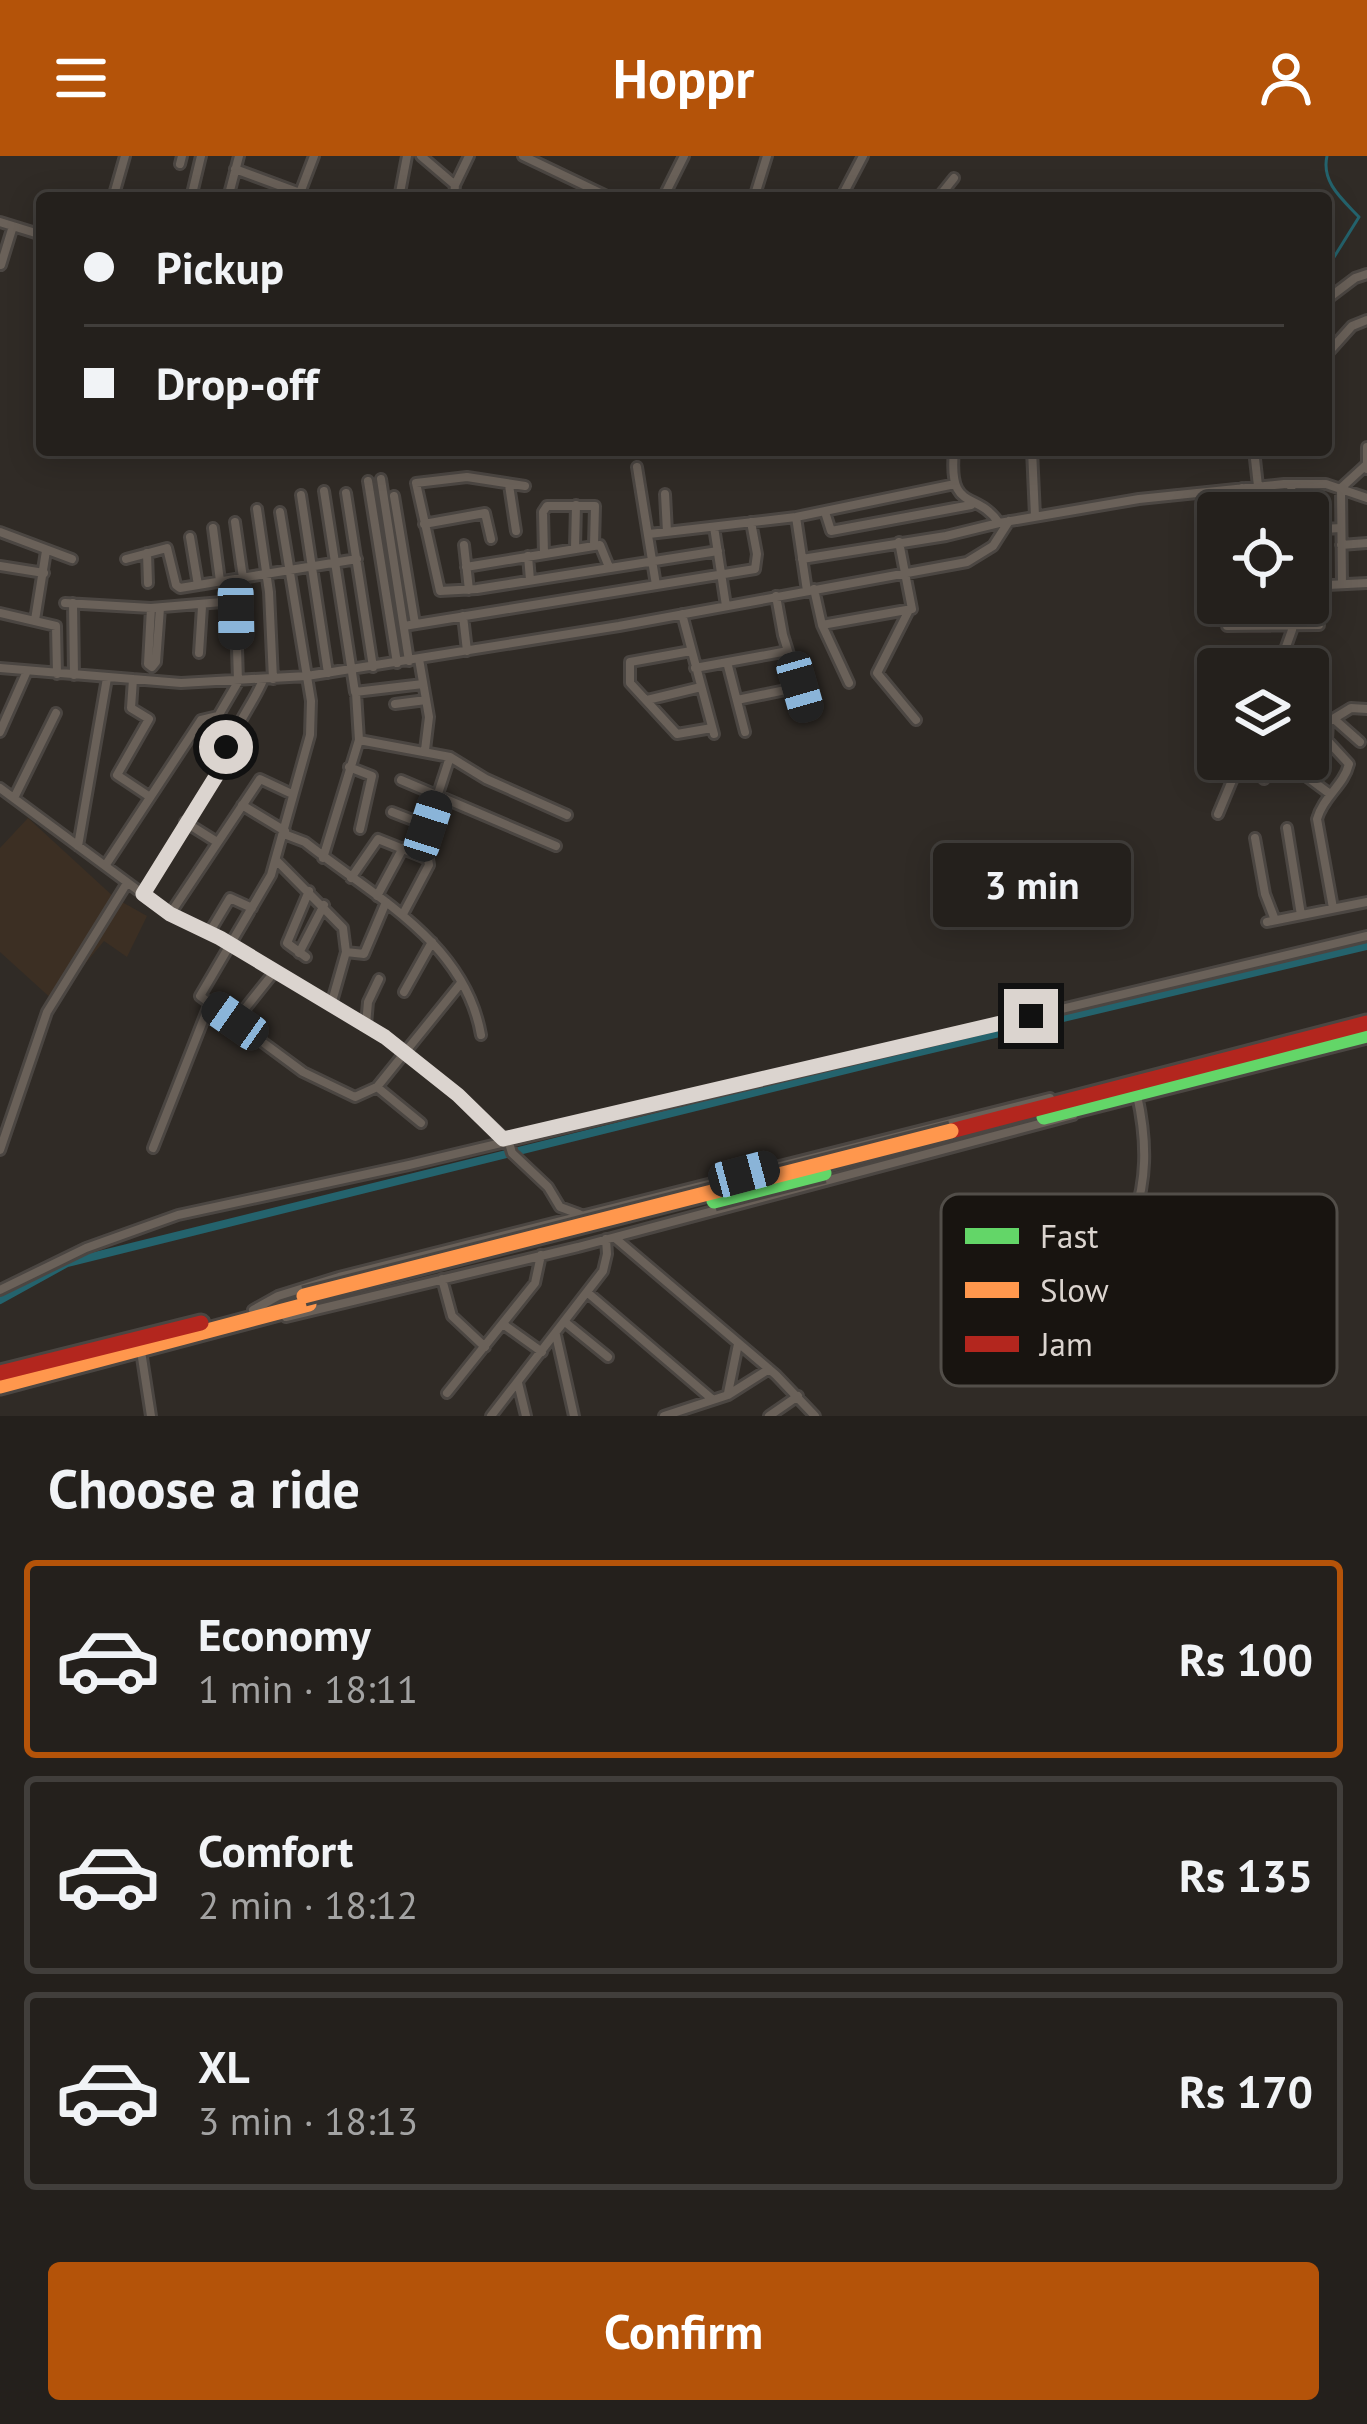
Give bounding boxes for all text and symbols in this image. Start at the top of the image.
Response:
text: Hoppr [613,43,754,113]
icon: menu [48,45,114,111]
icon: person [1253,45,1319,111]
text: Pickup [156,238,284,296]
text: Drop-off [156,354,318,412]
map controls [1197,492,1329,780]
button: locate [1197,492,1329,624]
car [217,578,255,650]
car [773,647,827,727]
button: layers [1197,648,1329,780]
route start [199,720,253,774]
car [400,786,456,866]
callout: 3 min [932,842,1130,926]
text: 3 min [984,859,1080,910]
car [195,986,275,1056]
route end [1004,989,1058,1043]
car [705,1147,783,1201]
legend [941,1194,1337,1386]
text: Fast [1040,1214,1099,1257]
text: Slow [1040,1268,1109,1311]
text: Jam [1038,1322,1093,1365]
text: Choose a ride [48,1453,360,1523]
icon: car [54,1605,162,1713]
text: Economy [198,1605,371,1663]
text: Rs 100 [1179,1630,1313,1688]
text: 1 min · 18:11 [198,1663,418,1714]
icon: car [54,1821,162,1929]
text: Comfort [198,1821,353,1879]
text: Rs 135 [1179,1846,1313,1904]
text: 2 min · 18:12 [198,1879,418,1930]
icon: car [54,2037,162,2145]
text: XL [198,2037,250,2095]
text: Rs 170 [1179,2062,1313,2120]
text: 3 min · 18:13 [198,2095,418,2146]
button: Confirm [48,2262,1319,2400]

